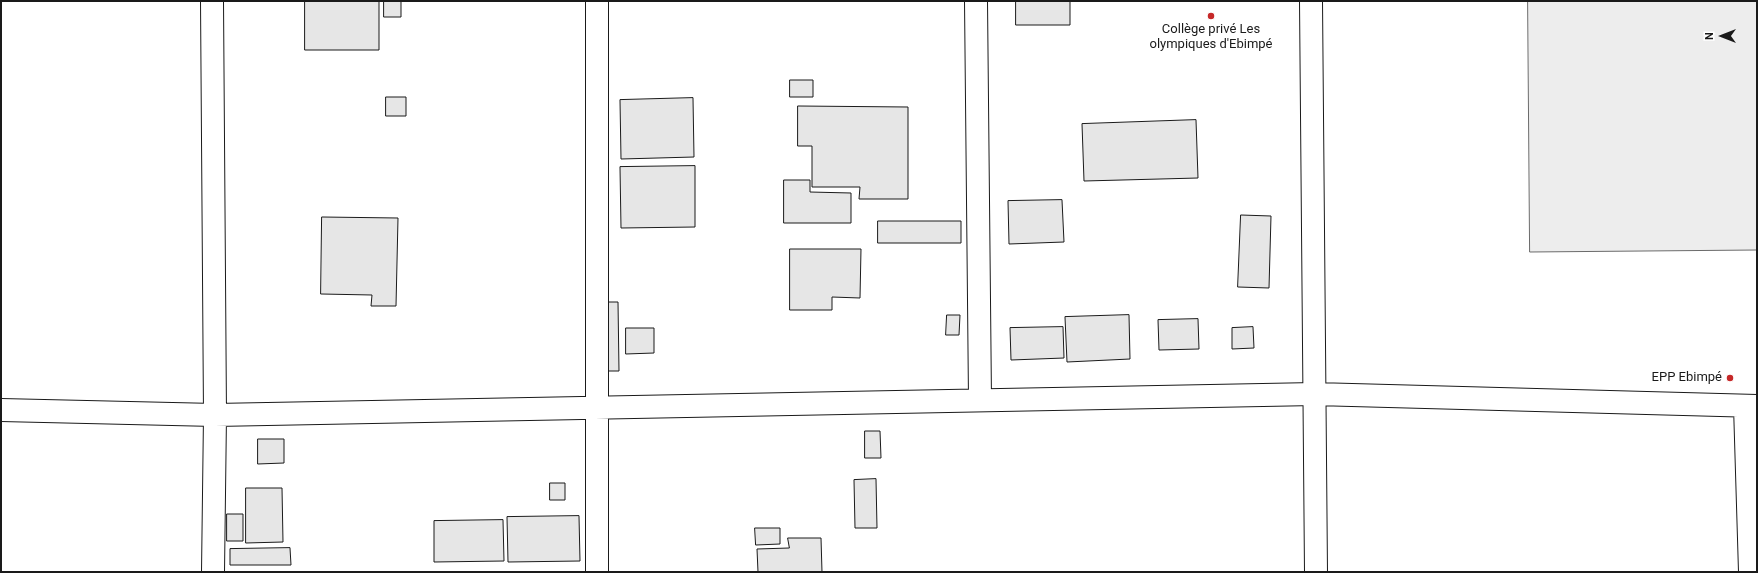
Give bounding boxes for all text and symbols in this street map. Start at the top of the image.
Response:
marker: Collège privé Les olympiques d'Ebimpé [1206,11,1216,21]
north arrow [1702,16,1742,56]
place label: Collège privé Les olympiques d'Ebimpé [1149,22,1273,53]
text: N [1703,32,1716,40]
place label: EPP Ebimpé [1652,370,1722,386]
marker: EPP Ebimpé [1725,373,1735,383]

